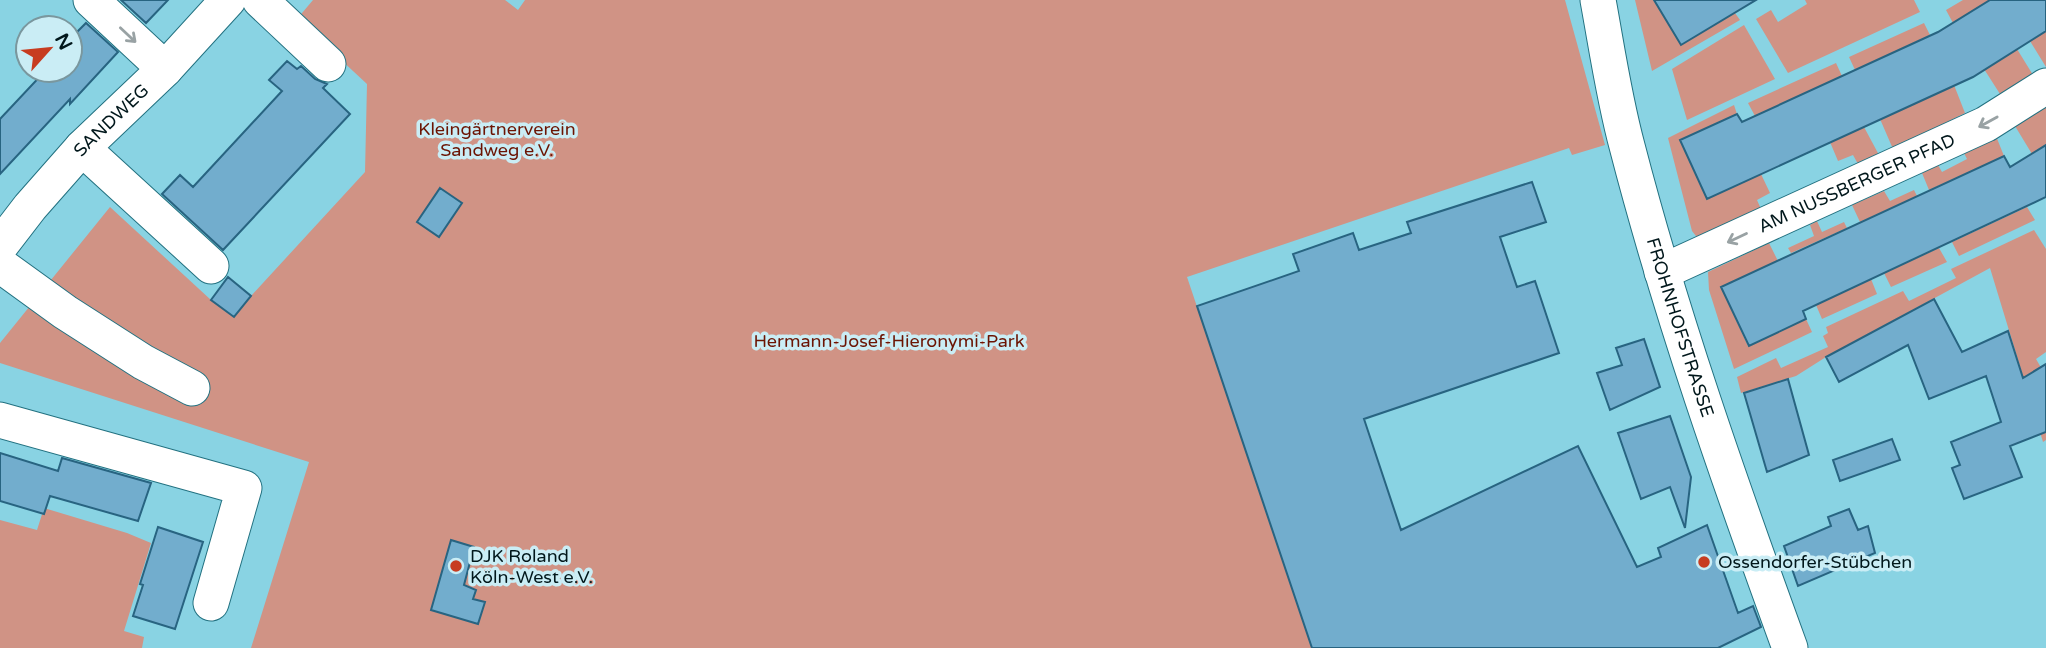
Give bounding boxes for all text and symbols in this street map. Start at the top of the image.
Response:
north arrow [14,14,84,84]
one-way arrow [119,26,136,43]
text: N [50,30,77,54]
street label: SANDWEG [69,79,153,161]
one-way arrow [1978,116,1999,129]
park label: Kleingärtnerverein Sandweg e.V. [418,118,576,161]
street label: AM NUSSBERGER PFAD [1755,129,1959,238]
one-way arrow [1727,232,1748,245]
street label: FROHNHOFSTRASSE [1642,235,1719,420]
park label: Hermann-Josef-Hieronymi-Park [753,330,1025,352]
place label: DJK Roland Köln-West e.V. [470,545,593,588]
place label: Ossendorfer-Stübchen [1718,551,1912,573]
marker: Ossendorfer-Stübchen [1696,554,1712,570]
marker: DJK Roland Köln-West e.V. [448,558,464,574]

